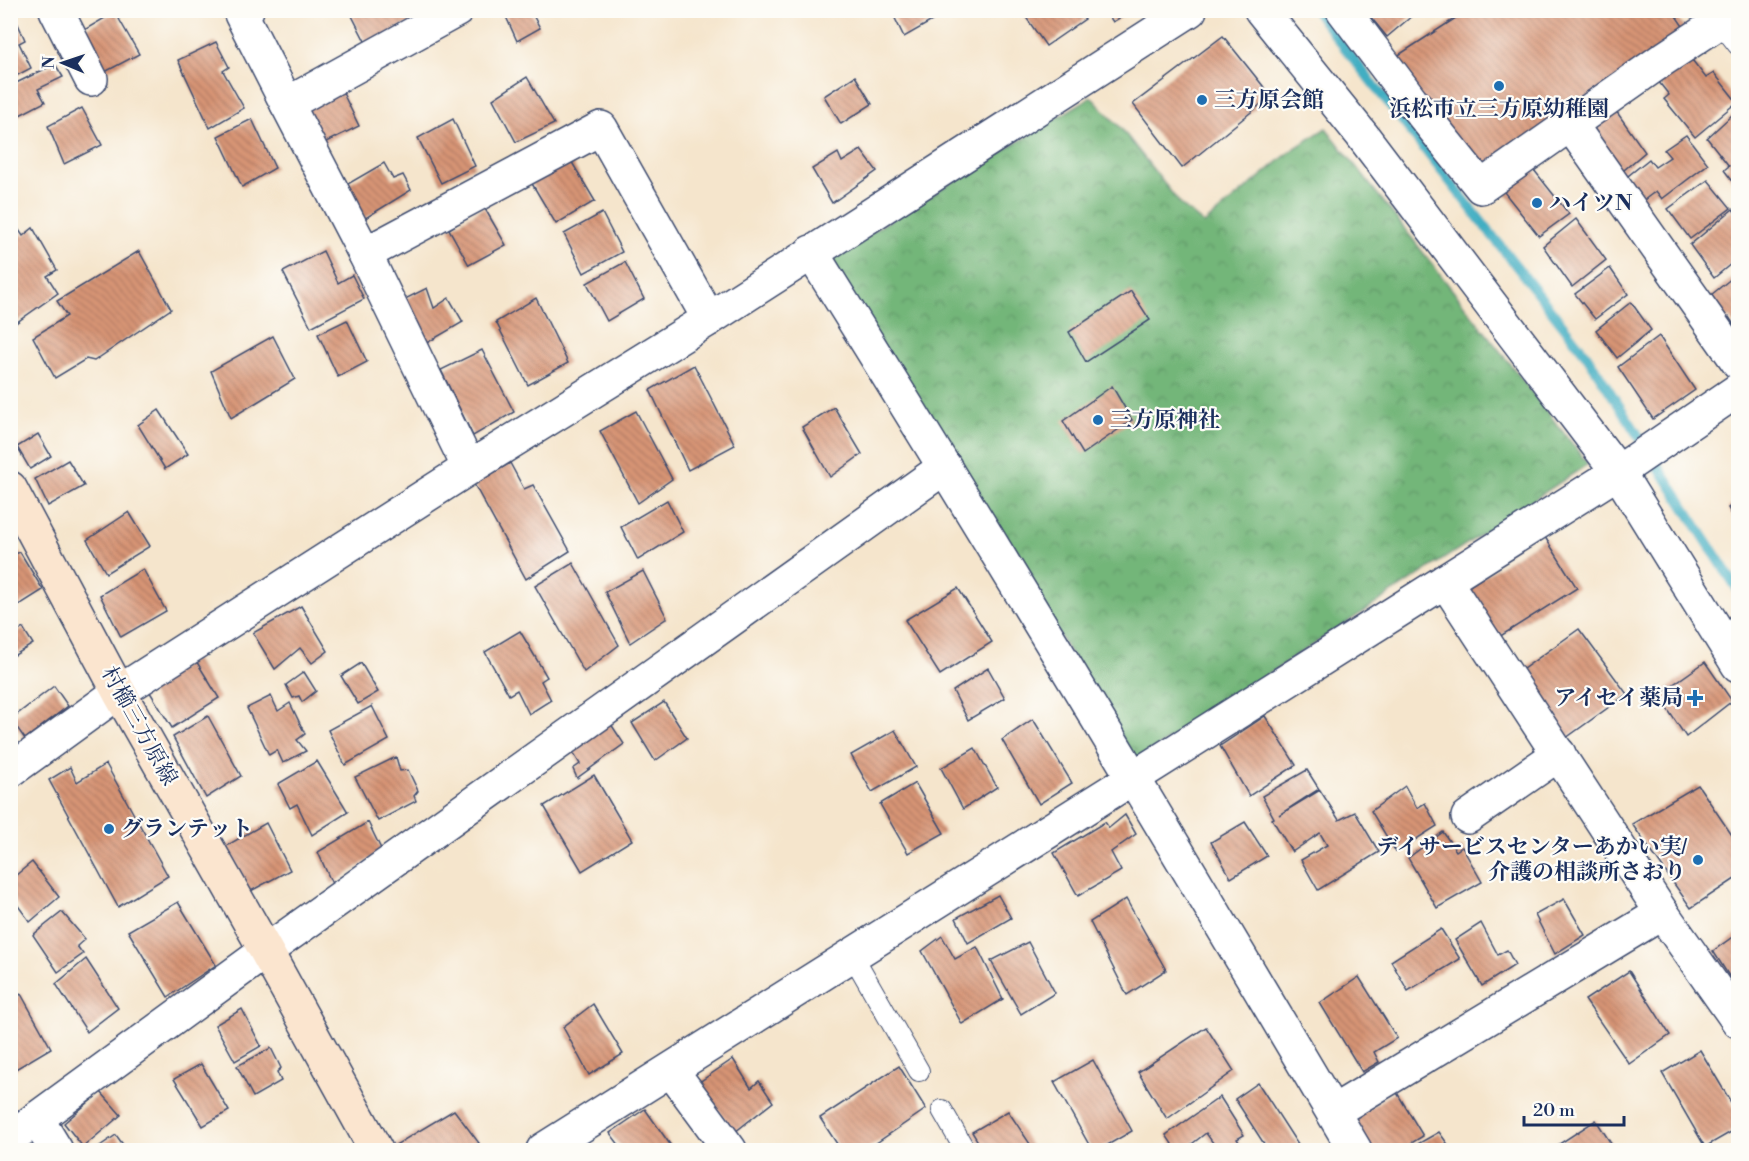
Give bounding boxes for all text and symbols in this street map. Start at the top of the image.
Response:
north arrow [33,33,93,93]
text: N [39,55,59,69]
marker: 浜松市立三方原幼稚園 [1492,79,1506,93]
place label: 三方原会館 [1214,87,1324,114]
marker: 三方原会館 [1195,93,1209,107]
place label: 浜松市立三方原幼稚園 [1389,96,1609,123]
place label: ハイツN [1549,190,1633,217]
marker: ハイツN [1530,196,1544,210]
place label: 三方原神社 [1110,407,1220,434]
marker: 三方原神社 [1091,413,1105,427]
street label: 村櫛三方原線 [95,662,183,790]
place label: アイセイ薬局 [1554,685,1683,712]
marker: アイセイ薬局 [1688,691,1702,705]
place label: グランテット [121,816,253,843]
marker: グランテット [102,822,116,836]
place label: デイサービスセンターあかい実/ 介護の相談所さおり [1376,834,1688,886]
marker: デイサービスセンターあかい実/ 介護の相談所さおり [1691,853,1705,867]
scale bar [1524,1089,1624,1127]
text: 20 m [1533,1099,1575,1122]

